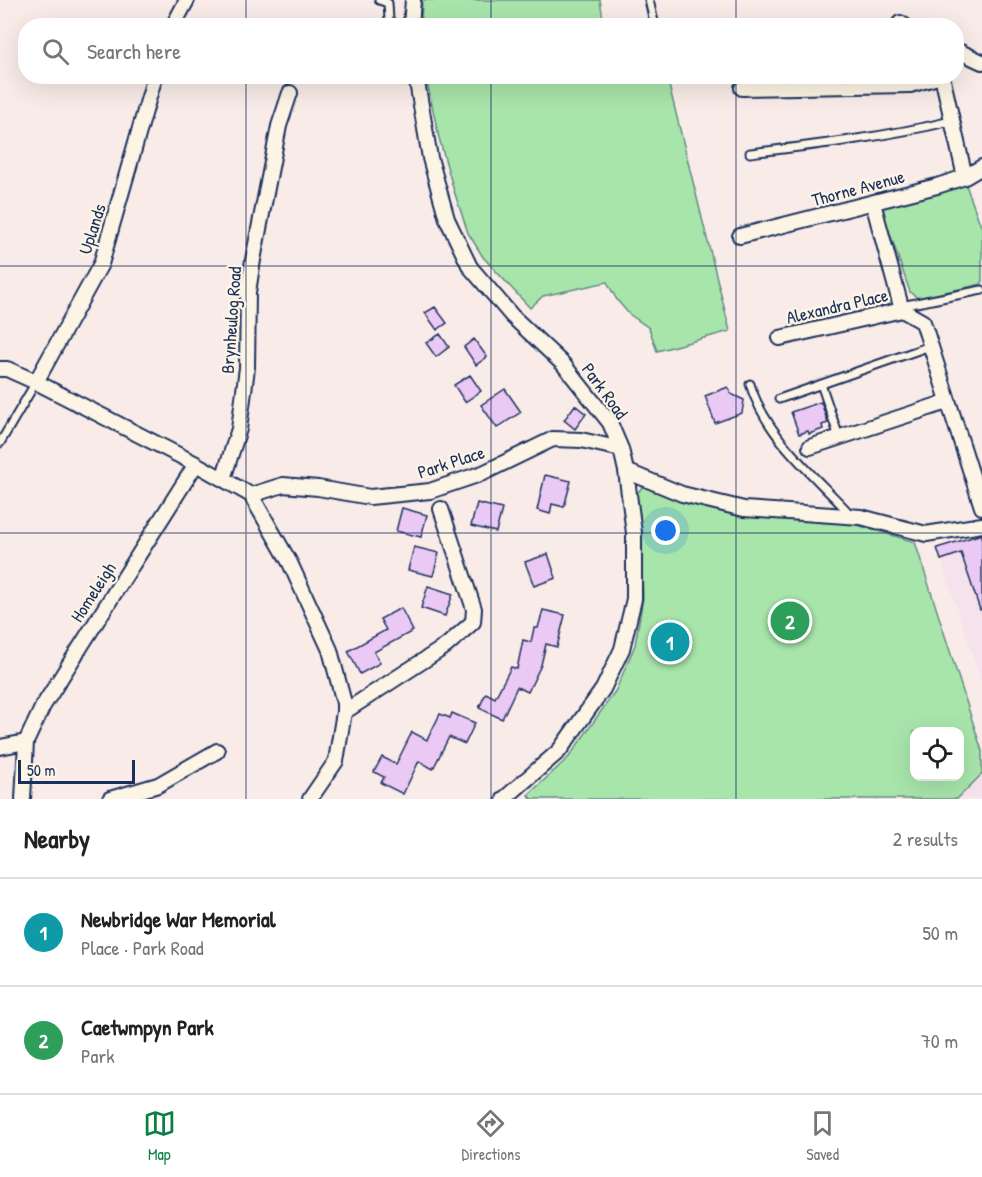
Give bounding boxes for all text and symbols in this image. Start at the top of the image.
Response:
search box [18,18,964,84]
icon: search [39,35,72,68]
text: Search here [87,36,181,66]
street label: Thorne Avenue [809,164,907,212]
street label: Uplands [72,201,112,257]
street label: Brynheulog Road [215,266,247,374]
street label: Alexandra Place [784,282,890,330]
street label: Park Road [576,358,634,424]
street label: Park Place [414,439,488,485]
your location [651,516,680,545]
street label: Homeleigh [64,557,122,627]
pin: 2 [770,598,810,644]
pin: 1 [650,620,690,664]
map controls [910,727,964,781]
button: locate [910,727,964,781]
scale bar [18,757,135,784]
text: 50 m [27,759,56,781]
text: Nearby [24,821,90,856]
text: 2 results [893,825,958,852]
text: Newbridge War Memorial [81,904,276,934]
text: 1 [40,919,47,946]
text: 50 m [922,919,958,946]
text: Place · Park Road [81,934,204,961]
text: Caetwmpyn Park [81,1012,214,1042]
text: 2 [39,1027,48,1054]
text: 70 m [921,1027,958,1054]
text: Park [81,1042,114,1069]
tab: Map [143,1107,176,1165]
tab: Directions [462,1107,520,1165]
tab: Saved [806,1107,839,1165]

